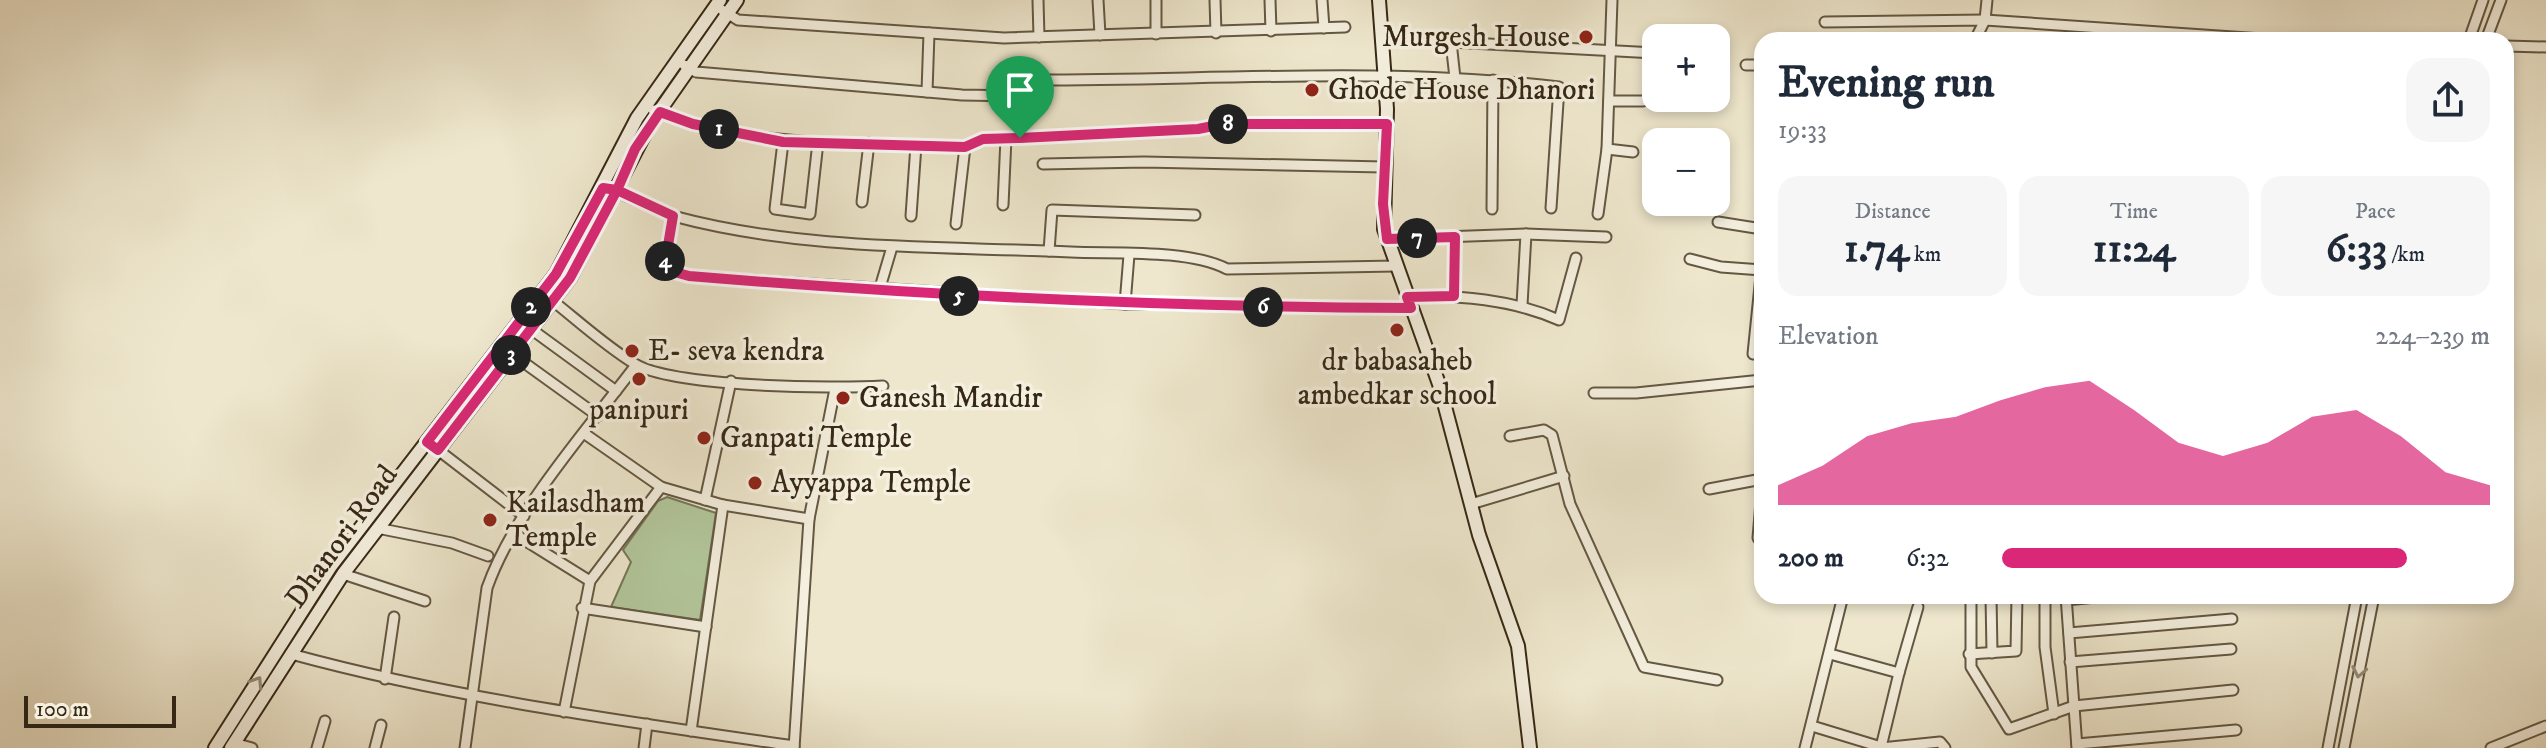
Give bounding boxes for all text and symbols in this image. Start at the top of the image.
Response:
place label: Murgesh House [1382,19,1570,56]
map controls [1642,24,1730,216]
button: + [1642,24,1730,112]
marker: Murgesh House [1577,28,1595,46]
pin [986,56,1054,138]
text: Evening run [1778,56,1995,111]
button: share [2406,58,2490,142]
icon: arrive [998,68,1042,112]
place label: Ghode House Dhanori [1328,72,1595,109]
marker: Ghode House Dhanori [1303,81,1321,99]
pin: 8 [1208,104,1248,144]
pin: 1 [699,109,739,149]
text: 8 [1222,110,1234,137]
text: 19:33 [1778,114,1827,147]
text: 1 [715,115,723,142]
button: − [1642,128,1730,216]
text: Distance [1855,198,1931,225]
text: Time [2110,198,2158,225]
text: Pace [2355,198,2396,225]
pin: 7 [1397,218,1437,258]
text: 7 [1411,224,1423,251]
text: 1.74 [1844,225,1909,275]
text: 11:24 [2093,225,2175,275]
text: 6:33 [2326,225,2387,275]
pin: 4 [645,241,685,281]
text: km [1909,241,1941,268]
text: /km [2387,241,2425,268]
text: 4 [659,247,671,274]
pin: 5 [939,276,979,316]
text: 5 [954,282,964,309]
pin: 2 [511,287,551,327]
pin: 6 [1243,287,1283,327]
text: 2 [526,293,536,320]
text: 6 [1257,293,1269,320]
text: Elevation [1778,320,1879,353]
text: 224–239 m [2375,320,2490,353]
marker: dr babasaheb ambedkar school [1388,321,1406,339]
place label: E- seva kendra [648,333,824,370]
pin: 3 [491,335,531,375]
text: 3 [507,341,515,368]
marker: E- seva kendra [623,342,641,360]
place label: dr babasaheb ambedkar school [1298,343,1496,414]
marker: panipuri [630,370,648,388]
place label: Ganesh Mandir [859,380,1043,417]
marker: Ganesh Mandir [834,389,852,407]
place label: panipuri [588,392,689,429]
place label: Ganpati Temple [720,420,912,457]
marker: Ganpati Temple [695,429,713,447]
street label: Dhanori Road [278,458,406,616]
place label: Ayyappa Temple [771,465,971,502]
marker: Ayyappa Temple [746,474,764,492]
place label: Kailasdham Temple [506,485,645,556]
marker: Kailasdham Temple [481,511,499,529]
text: 200 m [1778,542,1844,575]
text: 6:32 [1906,542,1949,575]
one-way arrow [2351,665,2368,678]
one-way arrow [247,677,262,691]
scale bar [24,692,176,728]
text: 100 m [36,696,89,723]

